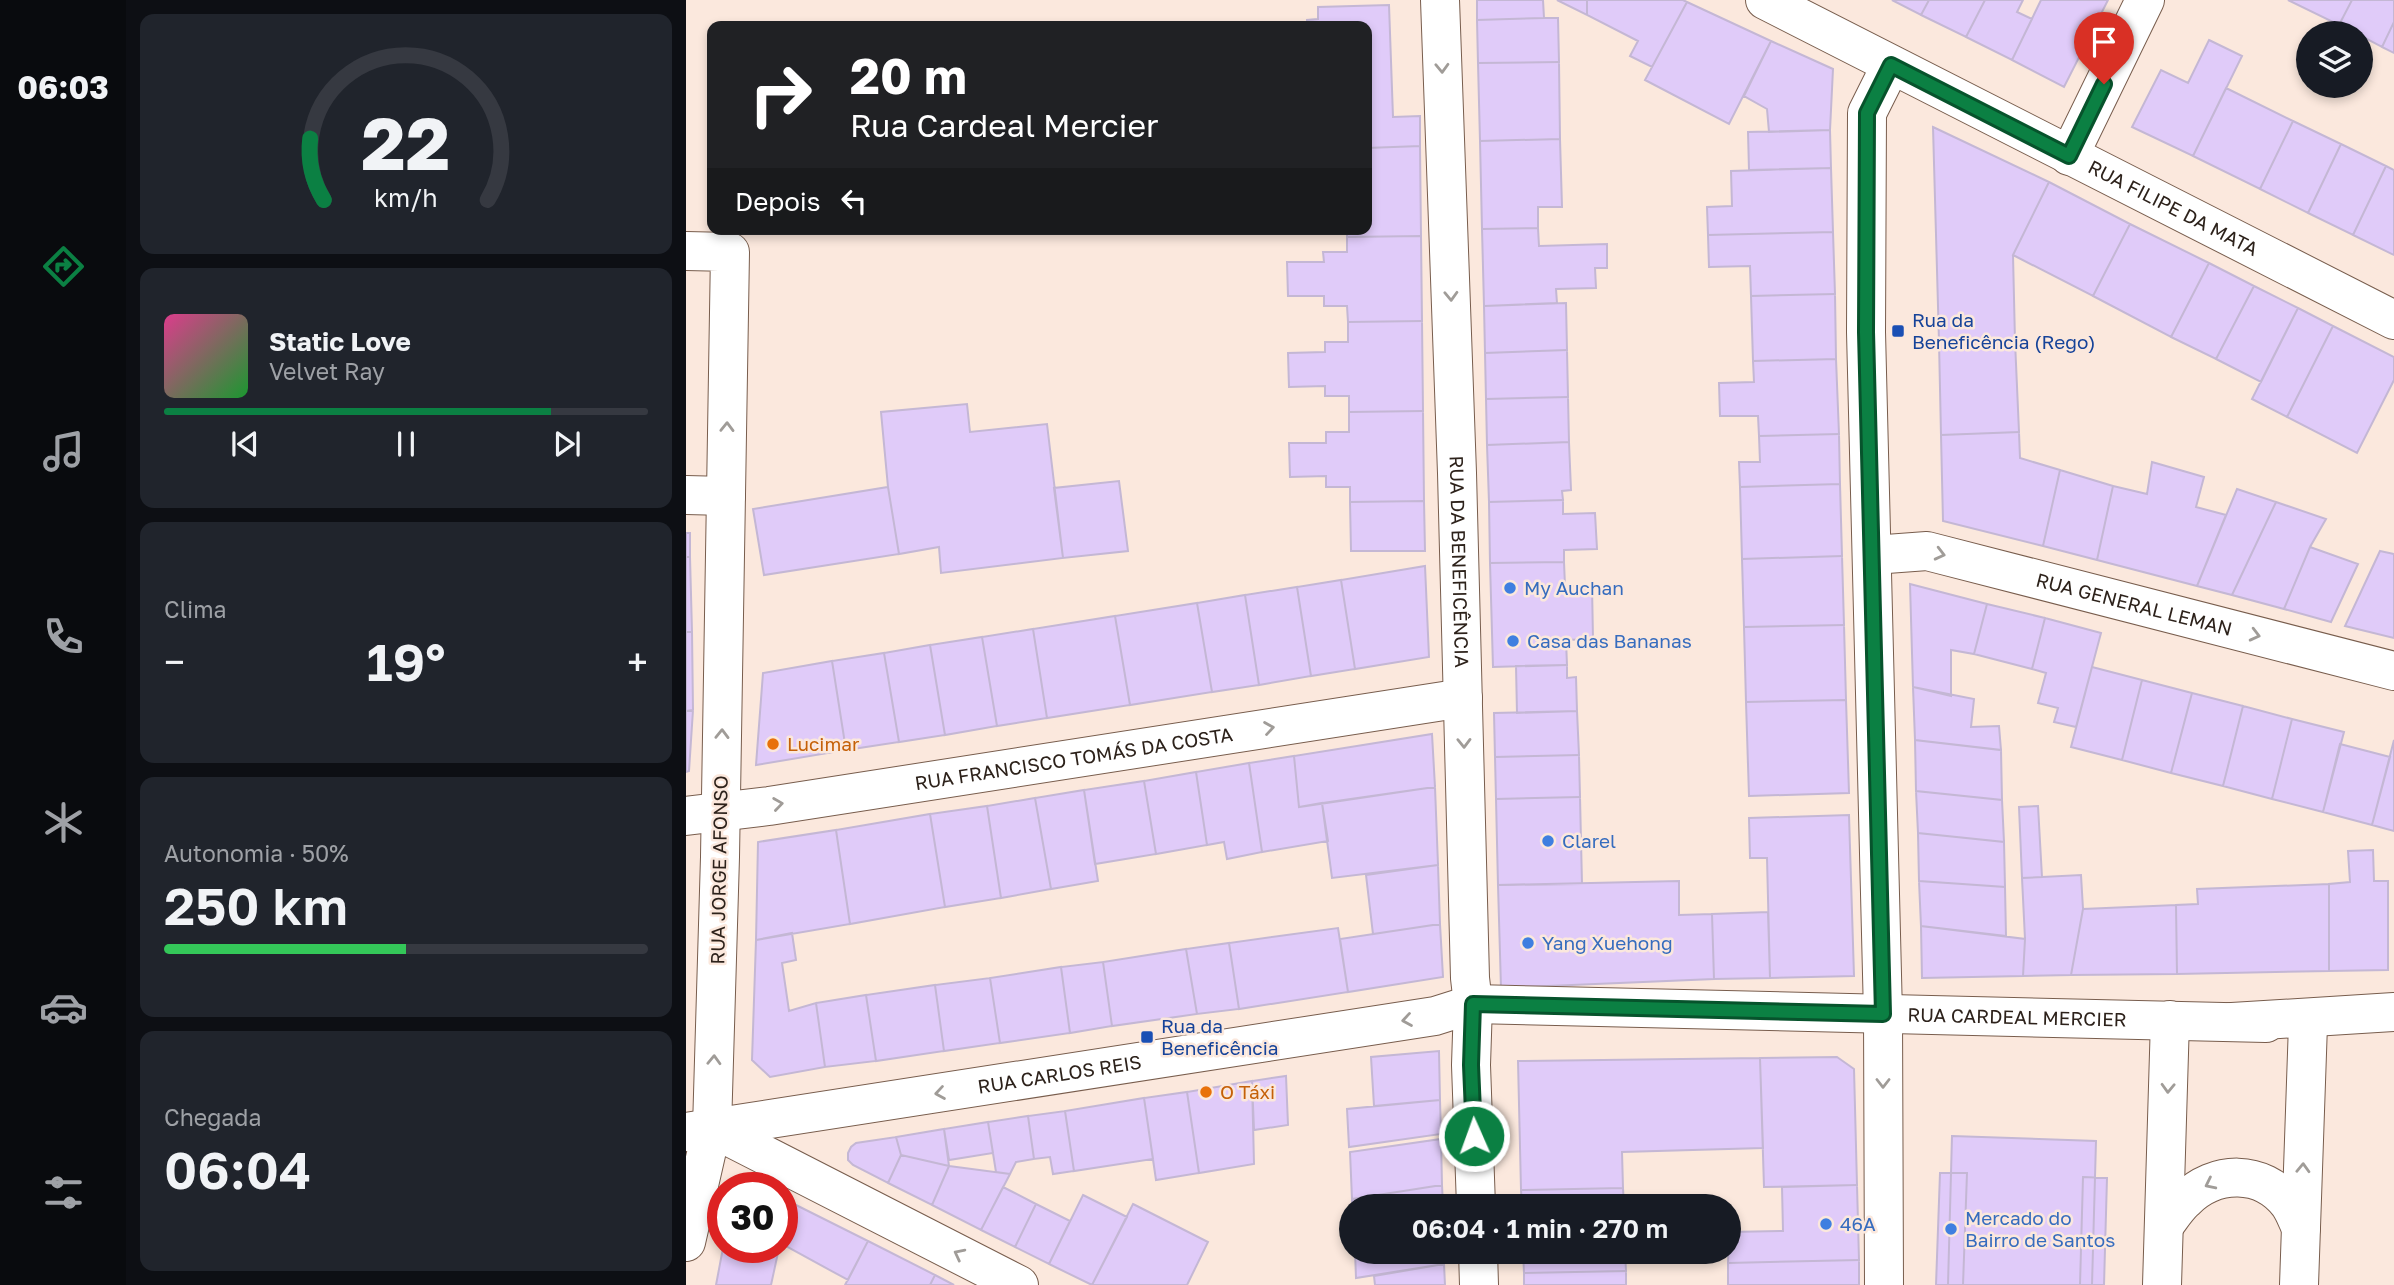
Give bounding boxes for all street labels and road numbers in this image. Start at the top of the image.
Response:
street label: RUA FILIPE DA MATA [2085,154,2262,260]
street label: RUA DA BENEFICÊNCIA [1445,455,1474,668]
street label: RUA GENERAL LEMAN [2034,567,2235,640]
street label: RUA FRANCISCO TOMÁS DA COSTA [913,722,1235,794]
street label: RUA JORGE AFONSO [705,775,732,965]
street label: RUA CARDEAL MERCIER [1907,1002,2127,1031]
street label: RUA CARLOS REIS [976,1050,1143,1098]

